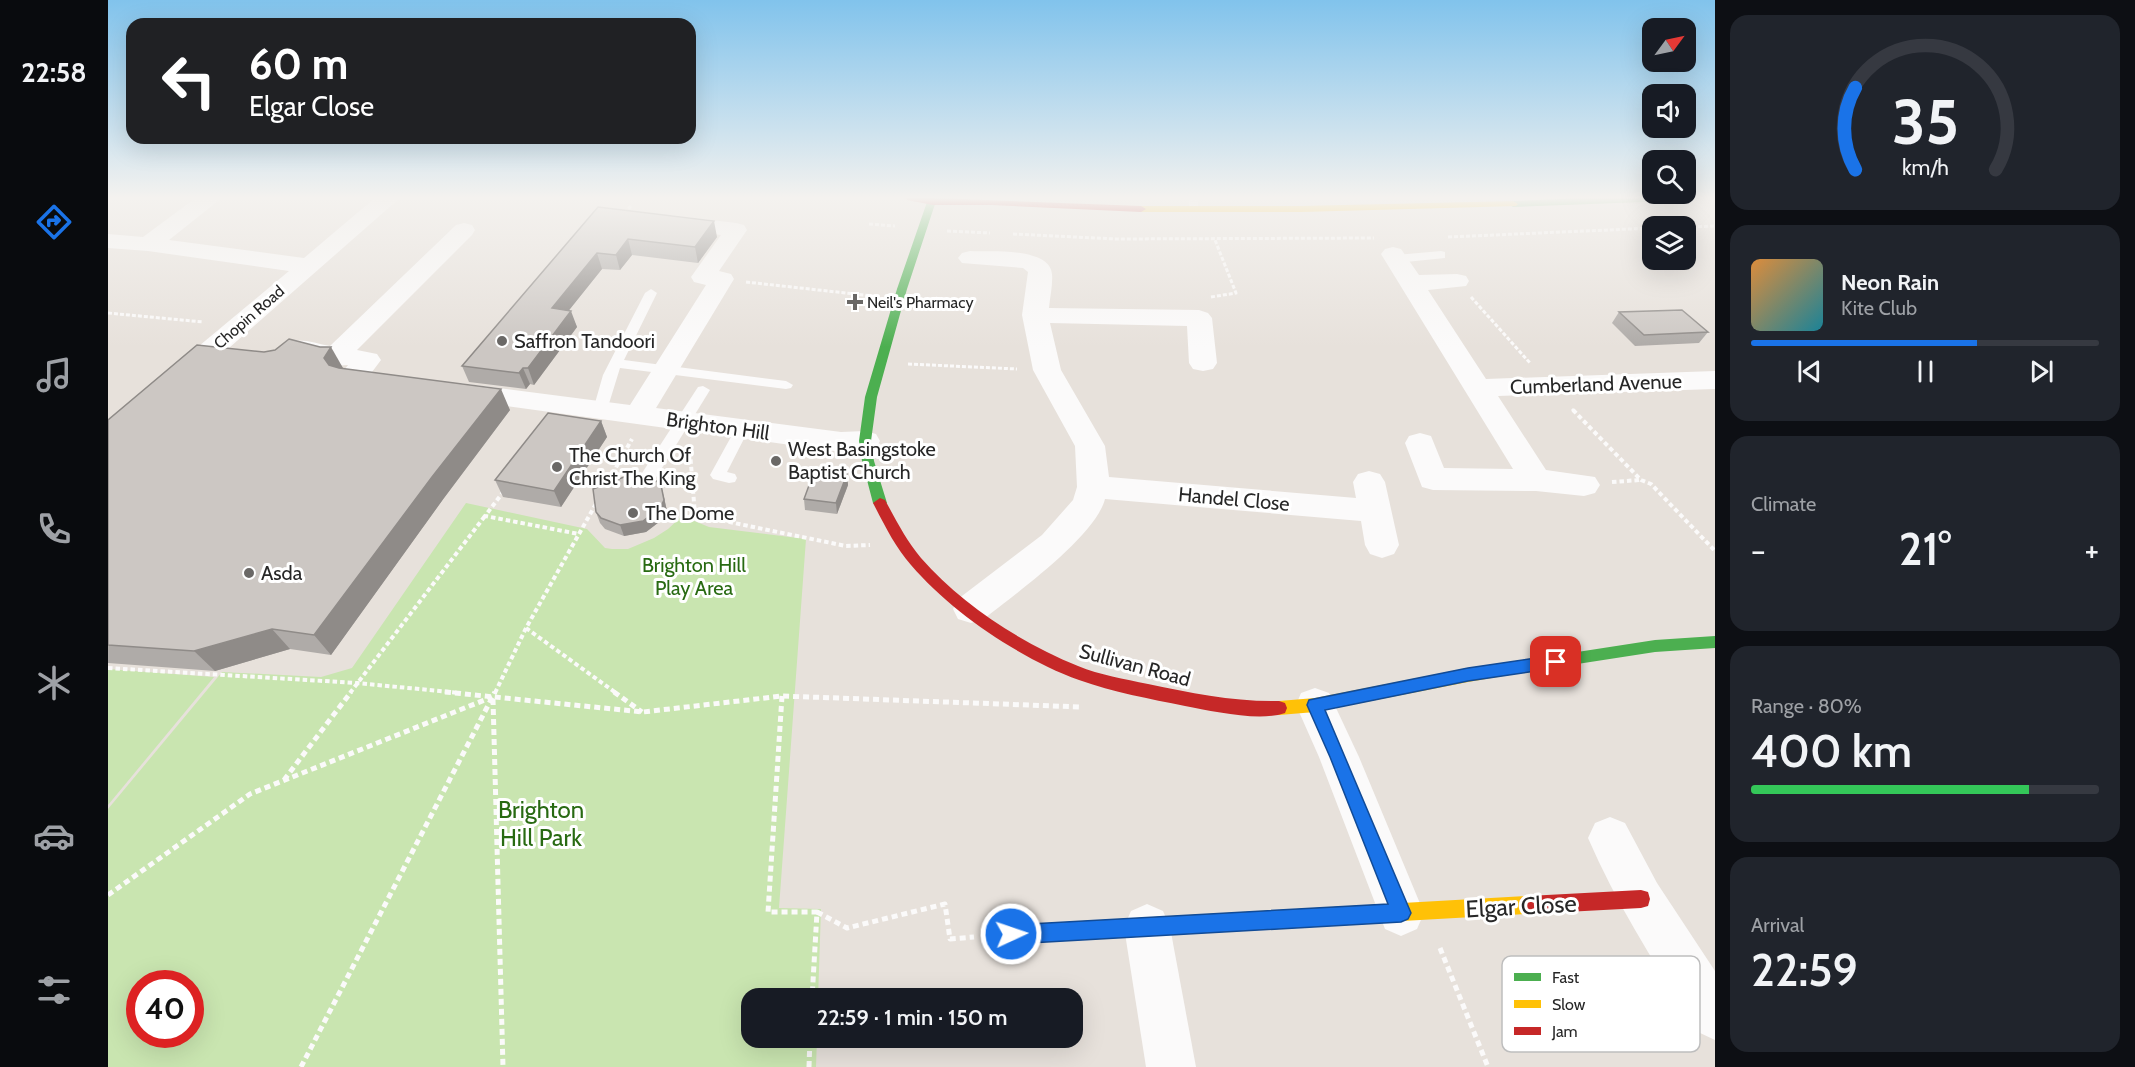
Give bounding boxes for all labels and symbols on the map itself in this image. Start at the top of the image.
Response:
north arrow [1642,18,1696,72]
street label: Chopin Road [210,281,288,353]
place label: Neil's Pharmacy [867,293,974,312]
marker: Neil's Pharmacy [848,295,862,309]
place label: Saffron Tandoori [514,329,655,353]
marker: Saffron Tandoori [495,334,509,348]
street label: Cumberland Avenue [1510,369,1682,399]
street label: Brighton Hill [665,407,771,445]
place label: West Basingstoke Baptist Church [788,437,936,484]
place label: The Church Of Christ The King [569,443,697,490]
marker: West Basingstoke Baptist Church [769,454,783,468]
marker: The Church Of Christ The King [550,460,564,474]
street label: Handel Close [1177,482,1291,516]
place label: The Dome [645,501,734,525]
marker: The Dome [626,506,640,520]
park label: Brighton Hill Play Area [642,553,746,600]
place label: Asda [261,561,303,585]
marker: Asda [242,566,256,580]
pin [1530,636,1581,687]
street label: Sullivan Road [1077,639,1193,691]
park label: Brighton Hill Park [498,795,584,852]
street label: Elgar Close [1465,889,1577,923]
position arrow [979,902,1043,966]
legend [1502,956,1700,1052]
text: Fast [1552,968,1580,987]
speed limit sign: 40 [126,970,204,1048]
text: Slow [1552,995,1586,1014]
text: Jam [1551,1022,1578,1041]

